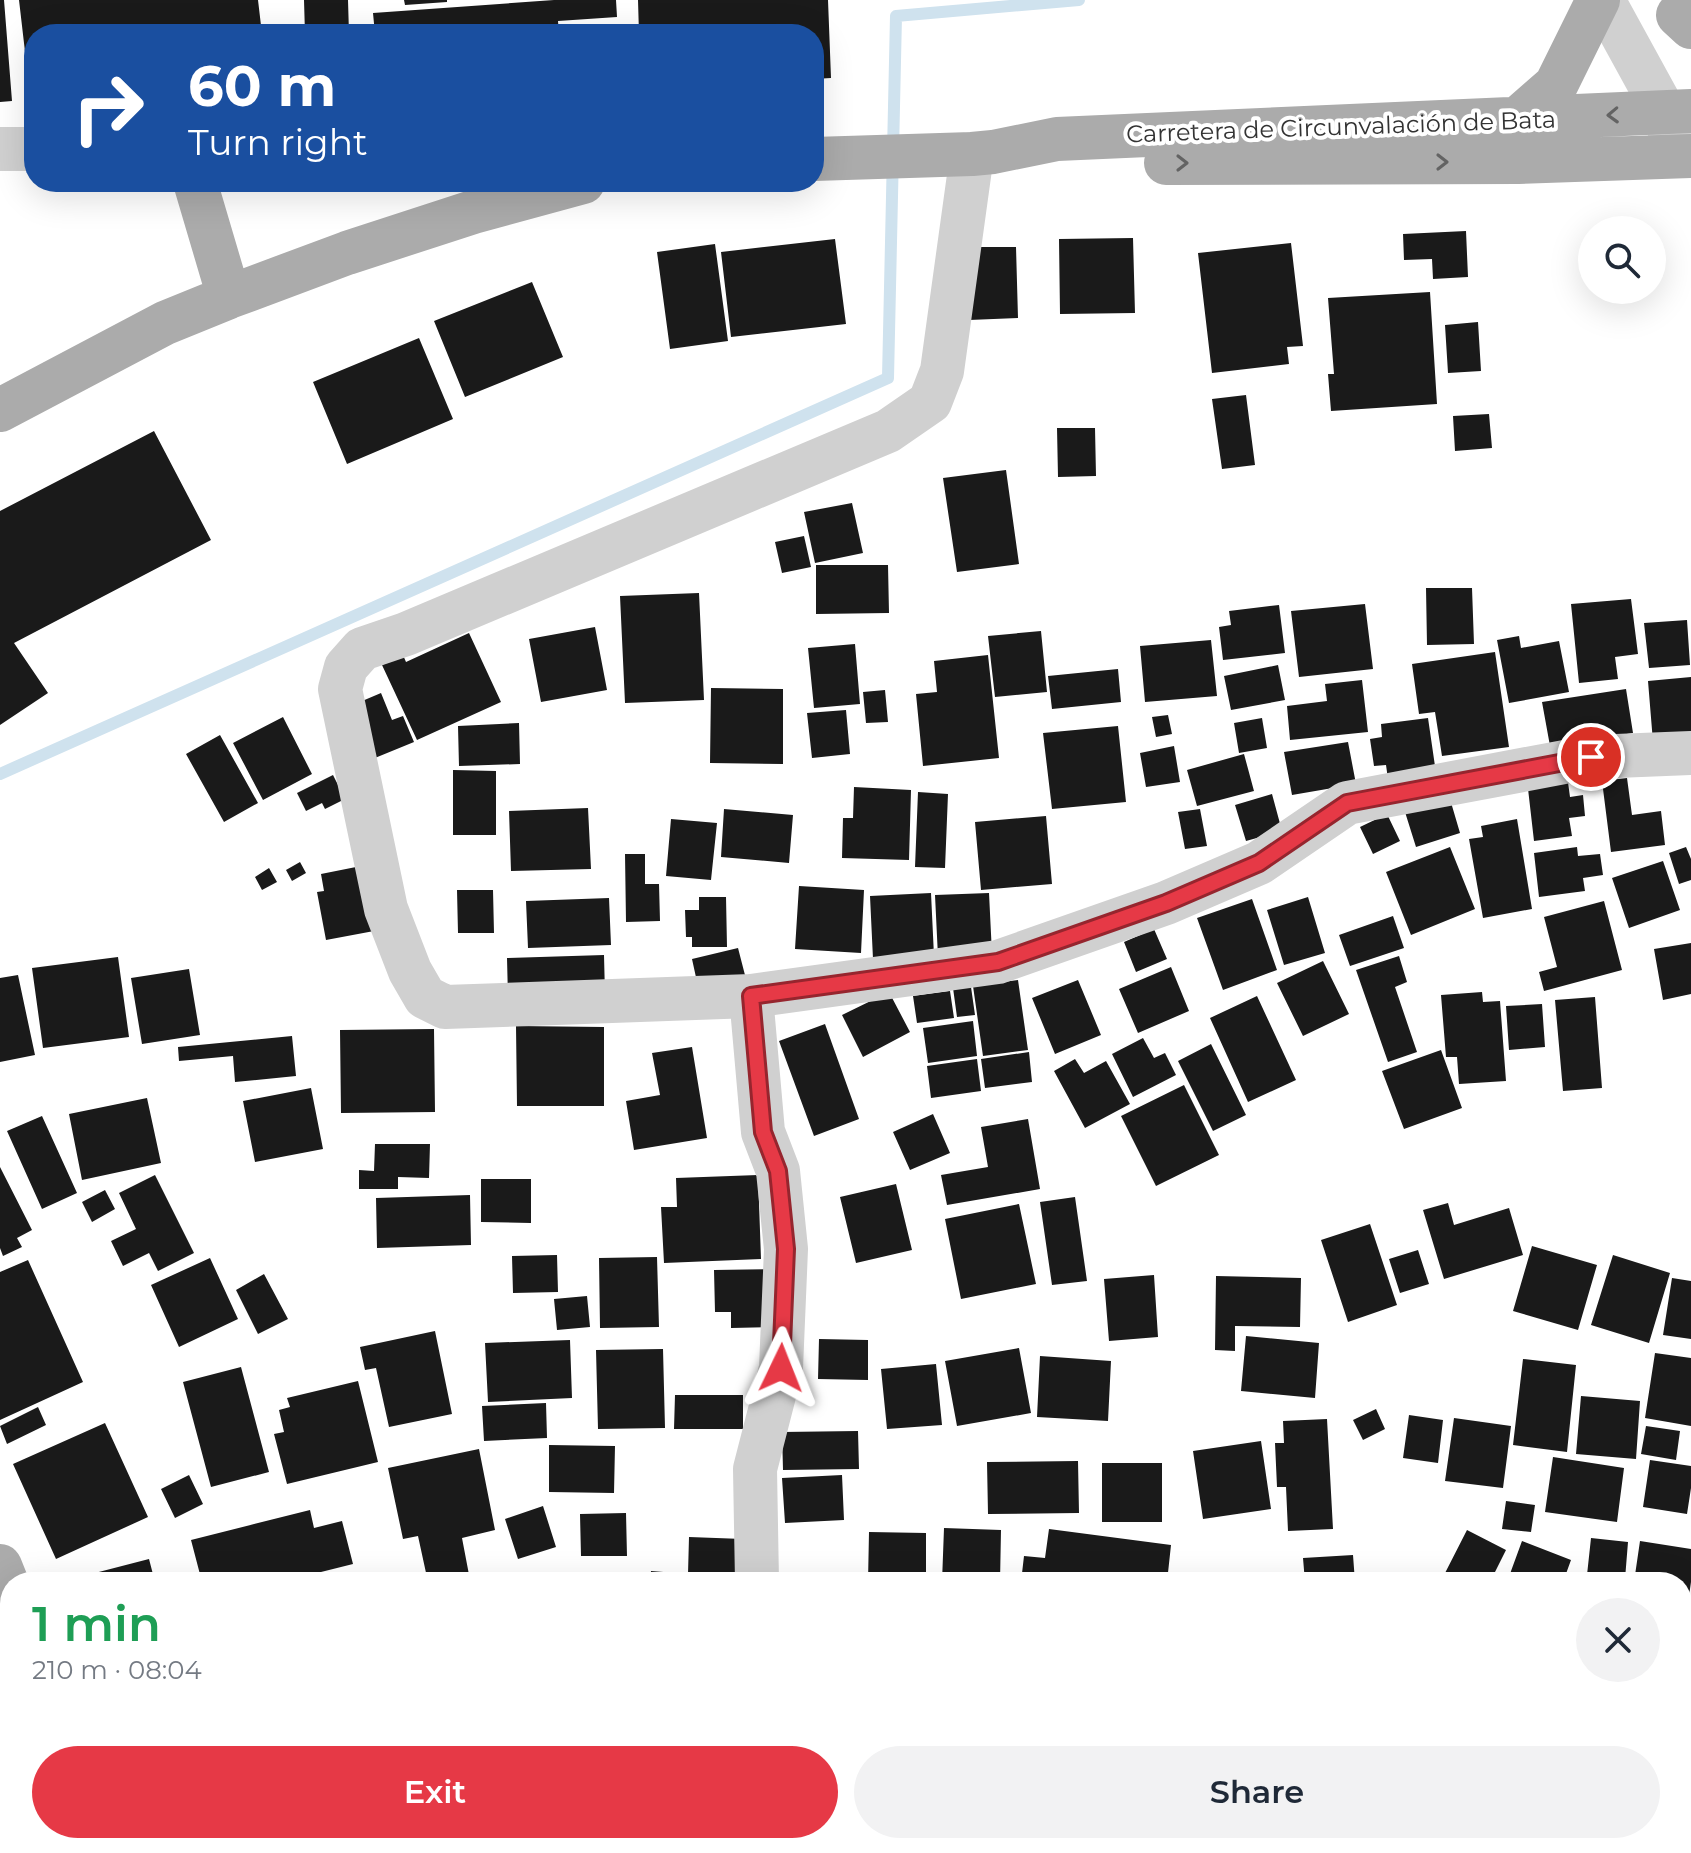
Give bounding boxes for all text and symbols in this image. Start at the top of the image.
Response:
text: 60 m [188,52,336,120]
icon: right [56,56,160,160]
street label: Carretera de Circunvalación de Bata [1126,105,1556,148]
one-way arrow [1606,106,1619,123]
text: Turn right [188,120,368,164]
one-way arrow [1436,153,1449,171]
one-way arrow [1176,154,1189,172]
map controls [1578,216,1666,304]
button: search [1578,216,1666,304]
pin [1557,723,1625,791]
icon: arrive [1569,735,1613,779]
position arrow [739,1326,823,1410]
text: 1 min [32,1595,161,1653]
button: close [1576,1598,1660,1682]
text: 210 m · 08:04 [32,1654,202,1686]
button: Exit [32,1746,838,1838]
button: Share [854,1746,1660,1838]

